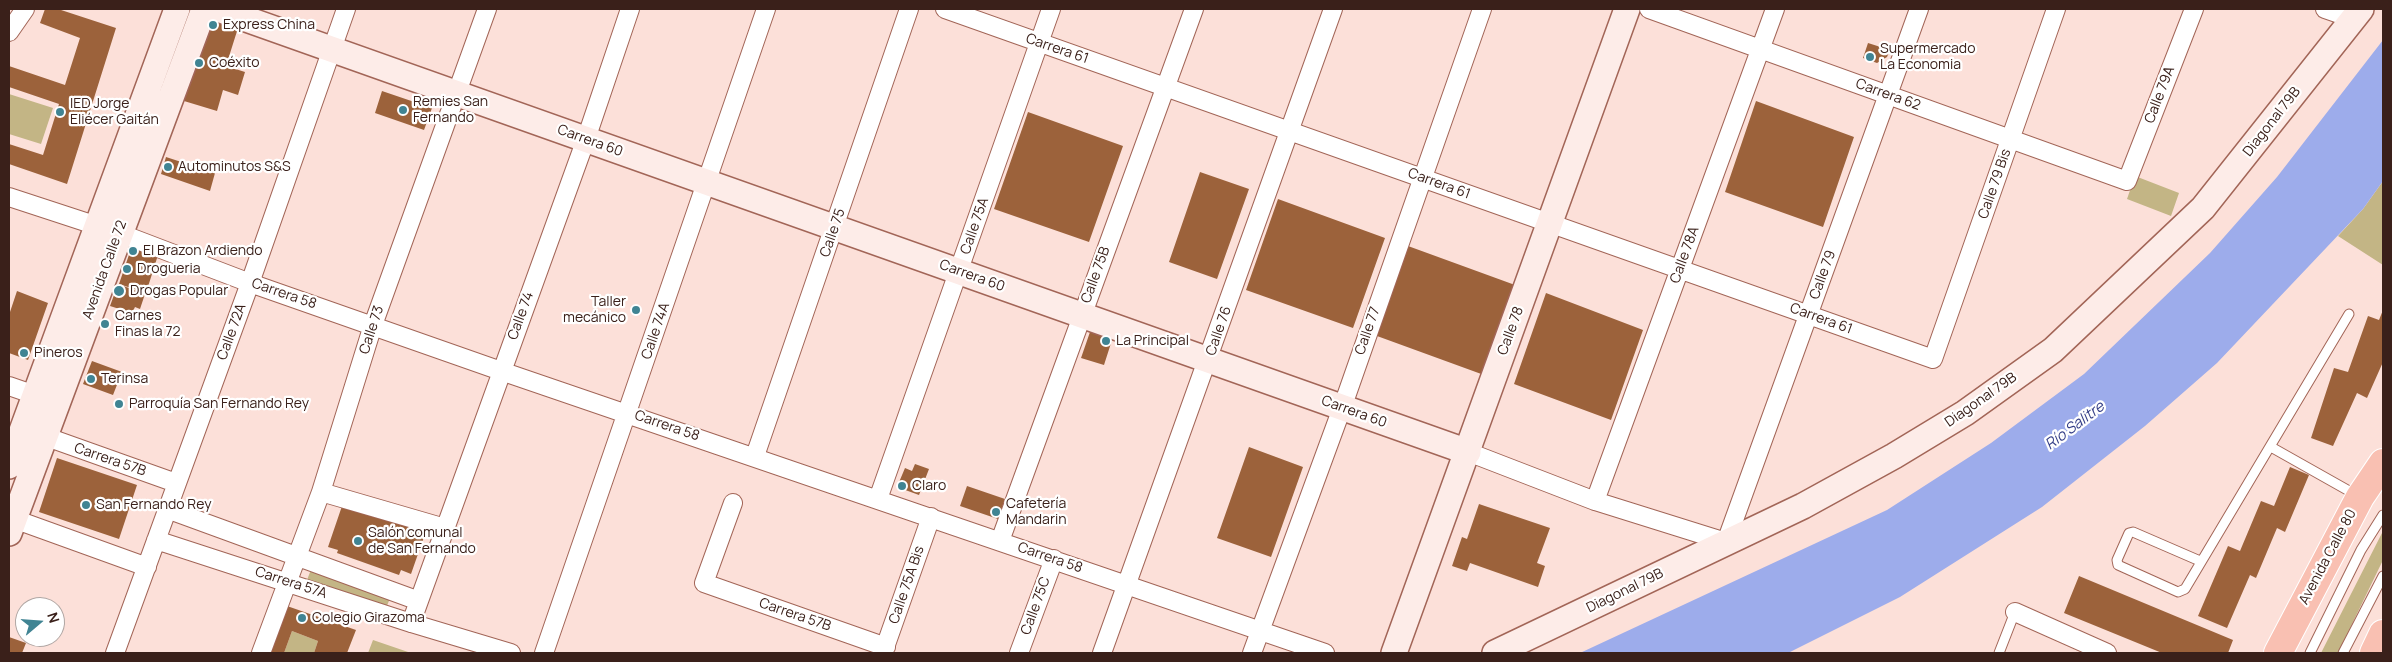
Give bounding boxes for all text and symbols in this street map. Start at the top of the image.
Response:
place label: Express China [223,17,315,33]
marker: Express China [207,19,219,31]
street label: Carrera 61 [1023,30,1091,68]
place label: Supermercado La Economia [1880,41,1975,74]
marker: Supermercado La Economia [1864,51,1876,63]
place label: Coéxito [209,55,259,71]
marker: Coéxito [193,57,205,69]
street label: Calle 79A [2141,64,2179,126]
street label: Carrera 62 [1853,75,1923,115]
street label: Diagonal 79B [2240,84,2304,160]
place label: Remies San Fernando [413,94,488,126]
place label: IED Jorge Eliécer Gaitán [70,96,159,128]
marker: Remies San Fernando [397,104,409,116]
marker: IED Jorge Eliécer Gaitán [54,106,66,118]
street label: Carrera 60 [555,121,625,161]
street label: Calle 79 Bis [1975,147,2015,221]
place label: Autominutos S&S [178,159,291,175]
marker: Autominutos S&S [162,161,174,173]
street label: Carrera 61 [1405,165,1473,203]
street label: Calle 75A [957,195,993,257]
street label: Calle 75 [817,206,849,260]
street label: Avenida Calle 72 [79,218,131,322]
street label: Calle 78A [1667,224,1703,286]
place label: El Brazon Ardiendo [143,243,263,259]
street label: Calle 75B [1078,244,1114,306]
marker: El Brazon Ardiendo [127,245,139,257]
street label: Calle 79 [1806,248,1840,302]
street label: Carrera 60 [937,256,1007,296]
place label: Drogueria [137,261,200,277]
marker: Drogueria [121,263,133,275]
street label: Carrera 58 [249,275,319,313]
place label: Drogas Popular [130,283,228,299]
marker: Drogas Popular [112,284,126,298]
street label: Calle 74 [505,290,537,342]
place label: Taller mecánico [563,294,626,326]
street label: Calle 74A [638,300,674,362]
street label: Carrera 61 [1787,300,1855,338]
street label: Calle 72A [214,301,250,363]
street label: Calle 73 [356,304,388,356]
marker: Taller mecánico [630,304,642,316]
street label: Calle 76 [1203,304,1235,358]
street label: Calle 78 [1494,304,1528,358]
street label: Calle 77 [1352,305,1384,357]
place label: Carnes Finas la 72 [115,308,180,341]
marker: Carnes Finas la 72 [99,318,111,330]
place label: La Principal [1116,333,1189,349]
marker: La Principal [1100,335,1112,347]
place label: Pineros [34,345,83,361]
marker: Pineros [18,347,30,359]
street label: Diagonal 79B [1942,369,2020,431]
place label: Terinsa [101,371,148,387]
marker: Terinsa [85,373,97,385]
street label: Carrera 60 [1319,392,1389,432]
place label: Parroquía San Fernando Rey [129,396,309,412]
marker: Parroquía San Fernando Rey [113,398,125,410]
water label: Río Salitre [2042,398,2108,454]
street label: Carrera 58 [632,407,702,445]
street label: Carrera 57B [72,440,148,480]
place label: Claro [912,478,946,494]
marker: Claro [896,480,908,492]
place label: Cafetería Mandarin [1006,496,1067,528]
place label: San Fernando Rey [96,497,212,513]
marker: San Fernando Rey [80,499,92,511]
marker: Cafetería Mandarin [990,506,1002,518]
street label: Avenida Calle 80 [2296,506,2360,608]
place label: Salón comunal de San Fernando [368,525,476,558]
marker: Salón comunal de San Fernando [352,535,364,547]
street label: Carrera 58 [1015,539,1085,577]
street label: Calle 75A Bis [886,544,928,626]
street label: Carrera 57A [253,563,329,603]
street label: Diagonal 79B [1584,565,1666,617]
street label: Calle 75C [1018,575,1054,637]
street label: Carrera 57B [757,595,833,635]
north arrow [15,597,65,647]
text: N [43,610,64,625]
place label: Colegio Girazoma [312,610,425,626]
marker: Colegio Girazoma [296,612,308,624]

